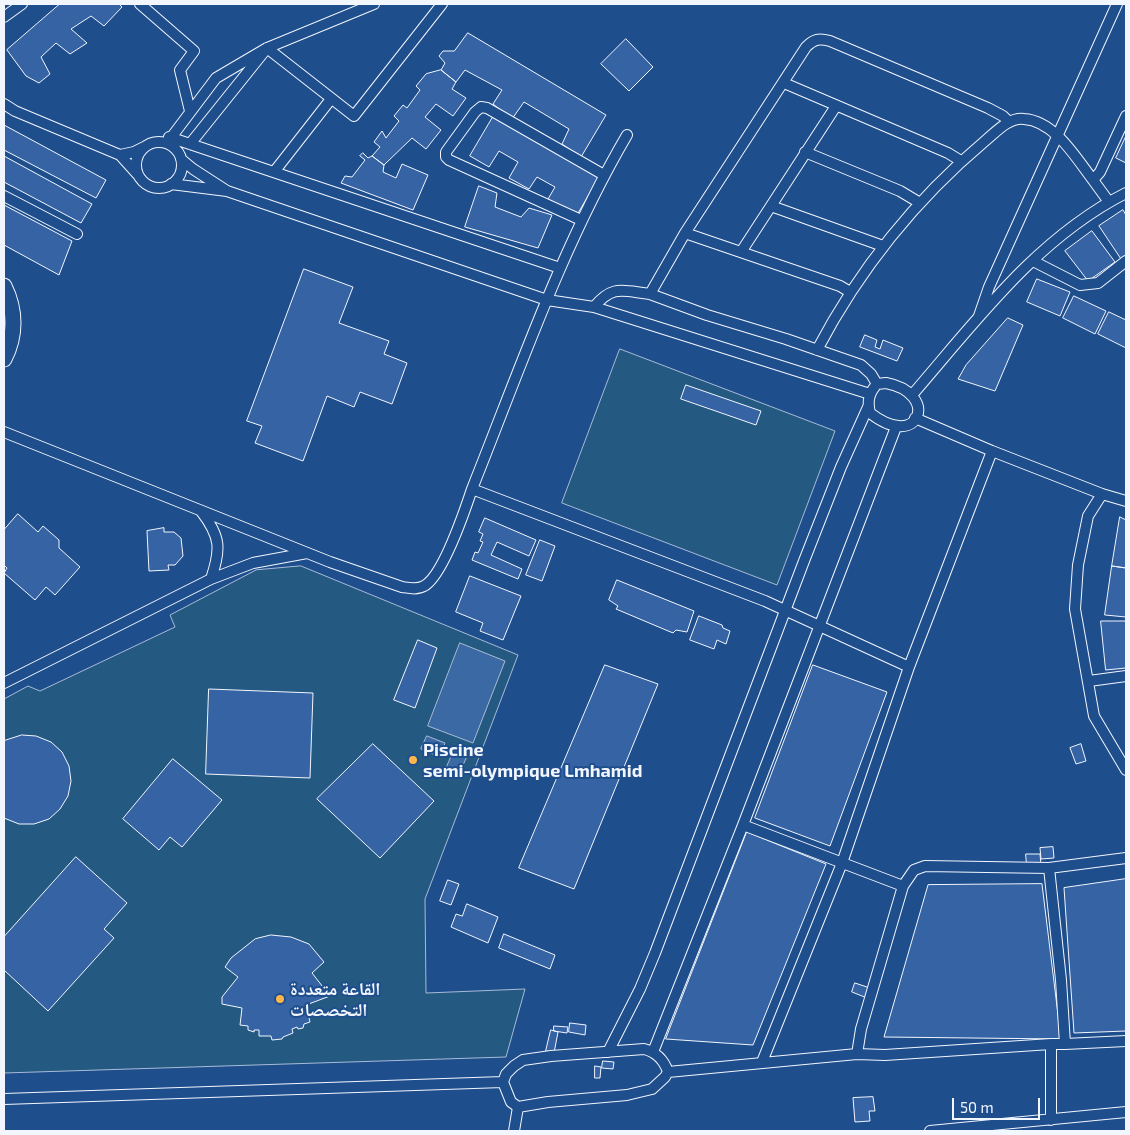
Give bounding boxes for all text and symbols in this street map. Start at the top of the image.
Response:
place label: Piscine semi-olympique Lmhamid [423,739,642,782]
marker: Piscine semi-olympique Lmhamid [407,754,419,766]
place label: القاعة متعددة التخصصات [290,978,380,1021]
marker: القاعة متعددة التخصصات [274,993,286,1005]
scale bar [955,1088,1042,1120]
text: 50 m [960,1098,994,1116]

